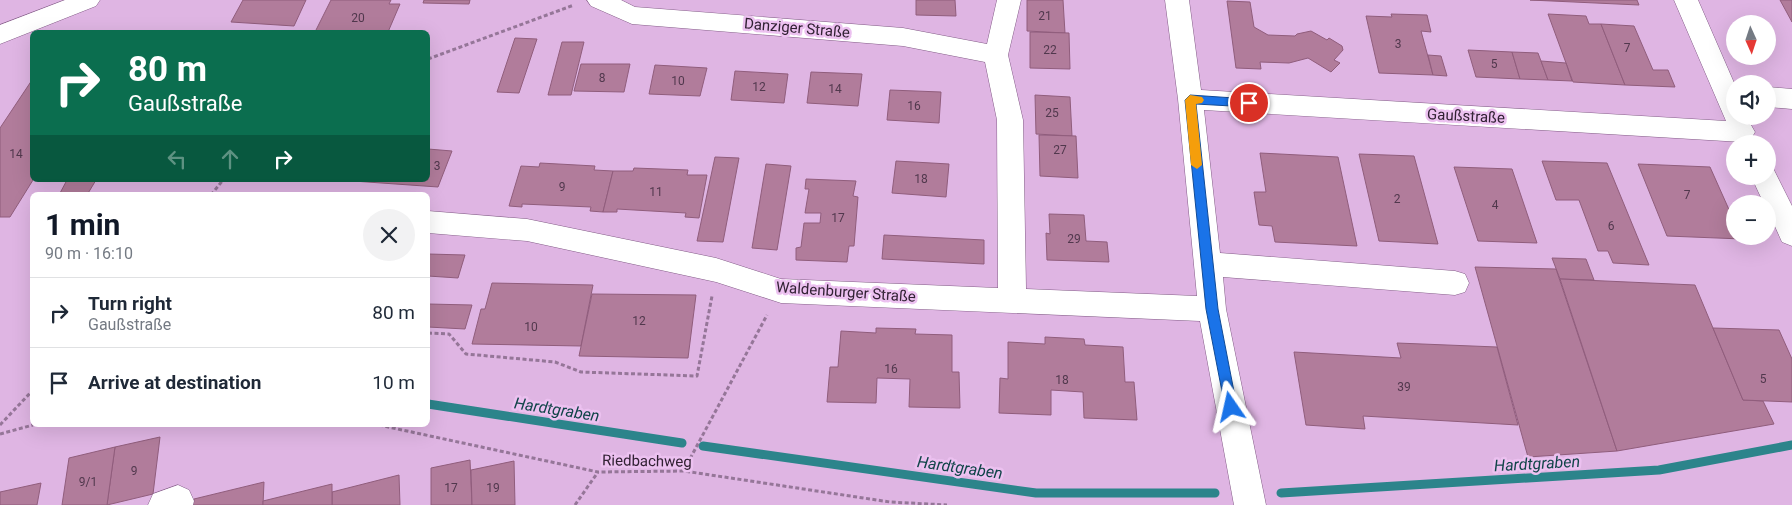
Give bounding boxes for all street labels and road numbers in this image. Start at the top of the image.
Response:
street label: Danziger Straße [743,14,851,42]
street label: Gaußstraße [1427,105,1505,127]
street label: Waldenburger Straße [776,278,917,306]
street label: Riedbachweg [602,451,692,471]

